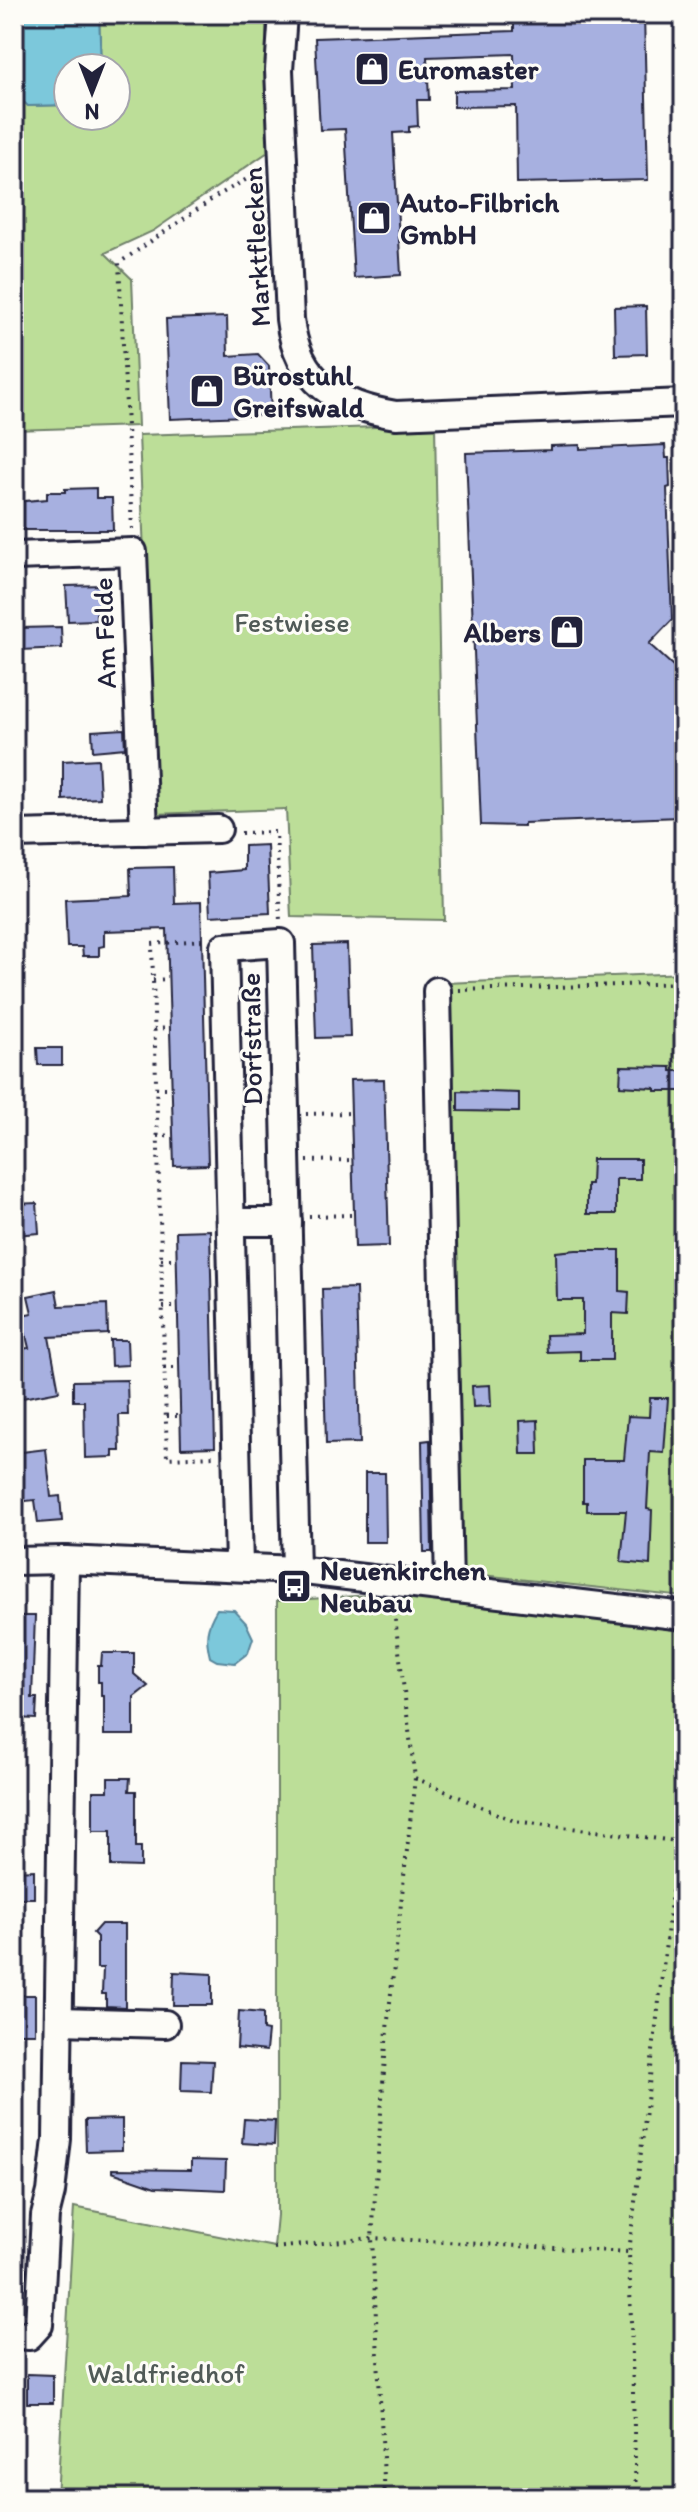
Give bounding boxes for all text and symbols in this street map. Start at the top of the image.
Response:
shop icon: Euromaster [353,50,391,88]
north arrow [52,52,132,132]
place label: Euromaster [398,52,539,86]
text: N [85,98,99,125]
street label: Marktflecken [235,166,277,328]
place label: Auto-Filbrich GmbH [399,185,560,251]
shop icon: Auto-Filbrich GmbH [355,199,393,237]
place label: Bürostuhl Greifswald [233,358,365,424]
shop icon: Bürostuhl Greifswald [188,372,226,410]
street label: Am Felde [85,577,123,689]
park label: Festwiese [234,605,350,639]
shop icon: Albers [548,613,586,651]
place label: Albers [463,615,541,649]
street label: Dorfstraße [233,972,269,1106]
place label: Neuenkirchen Neubau [320,1553,486,1619]
bus stop icon: Neuenkirchen Neubau [275,1567,313,1605]
park label: Waldfriedhof [87,2356,245,2390]

